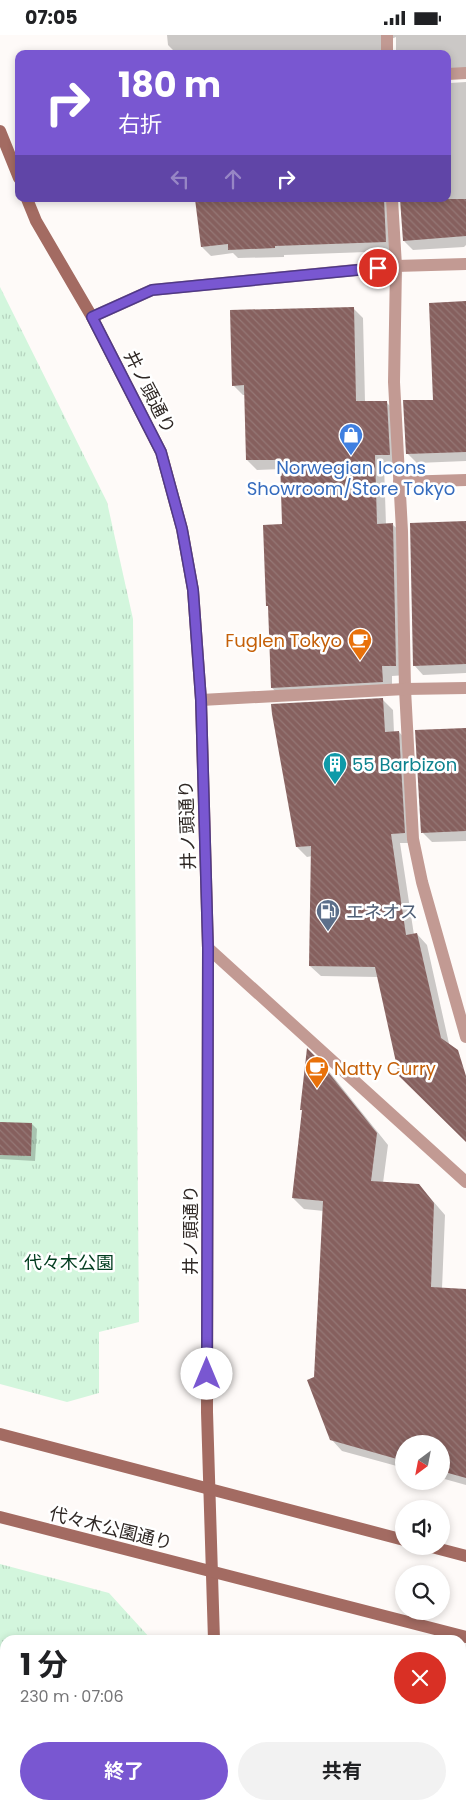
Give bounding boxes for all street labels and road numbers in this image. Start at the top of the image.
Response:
street label: 井ノ頭通り [118,346,182,438]
street label: 井ノ頭通り [173,780,201,870]
street label: 井ノ頭通り [178,1185,203,1275]
street label: 代々木公園通り [47,1501,175,1555]

